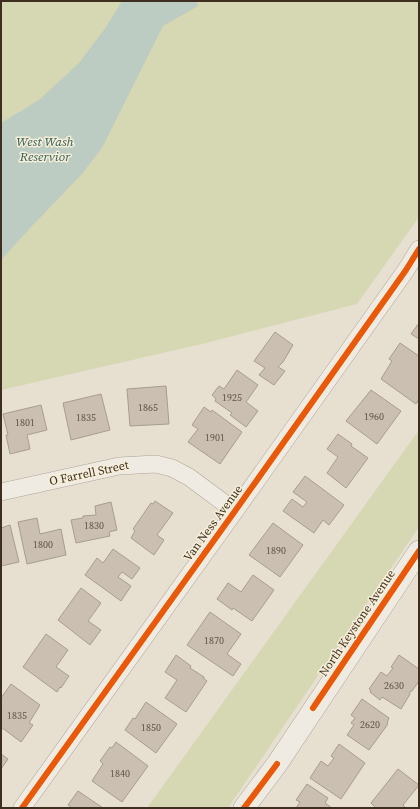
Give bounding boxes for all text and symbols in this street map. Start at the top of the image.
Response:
water label: West Wash Reservior [16,133,74,165]
house number: 1925 [222,391,242,404]
house number: 1865 [138,401,158,414]
house number: 1960 [364,410,384,423]
house number: 1835 [76,411,96,424]
house number: 1801 [15,416,35,429]
house number: 1901 [205,431,225,444]
street label: O Farrell Street [48,457,130,489]
street label: Van Ness Avenue [180,482,246,564]
house number: 1830 [84,519,104,532]
house number: 1800 [33,538,53,551]
house number: 1890 [266,544,286,557]
street label: North Keystone Avenue [315,566,399,680]
house number: 1870 [204,634,224,647]
house number: 2630 [384,679,404,692]
house number: 1835 [7,709,27,722]
house number: 2620 [360,718,380,731]
house number: 1850 [141,721,161,734]
house number: 1840 [110,767,130,780]

